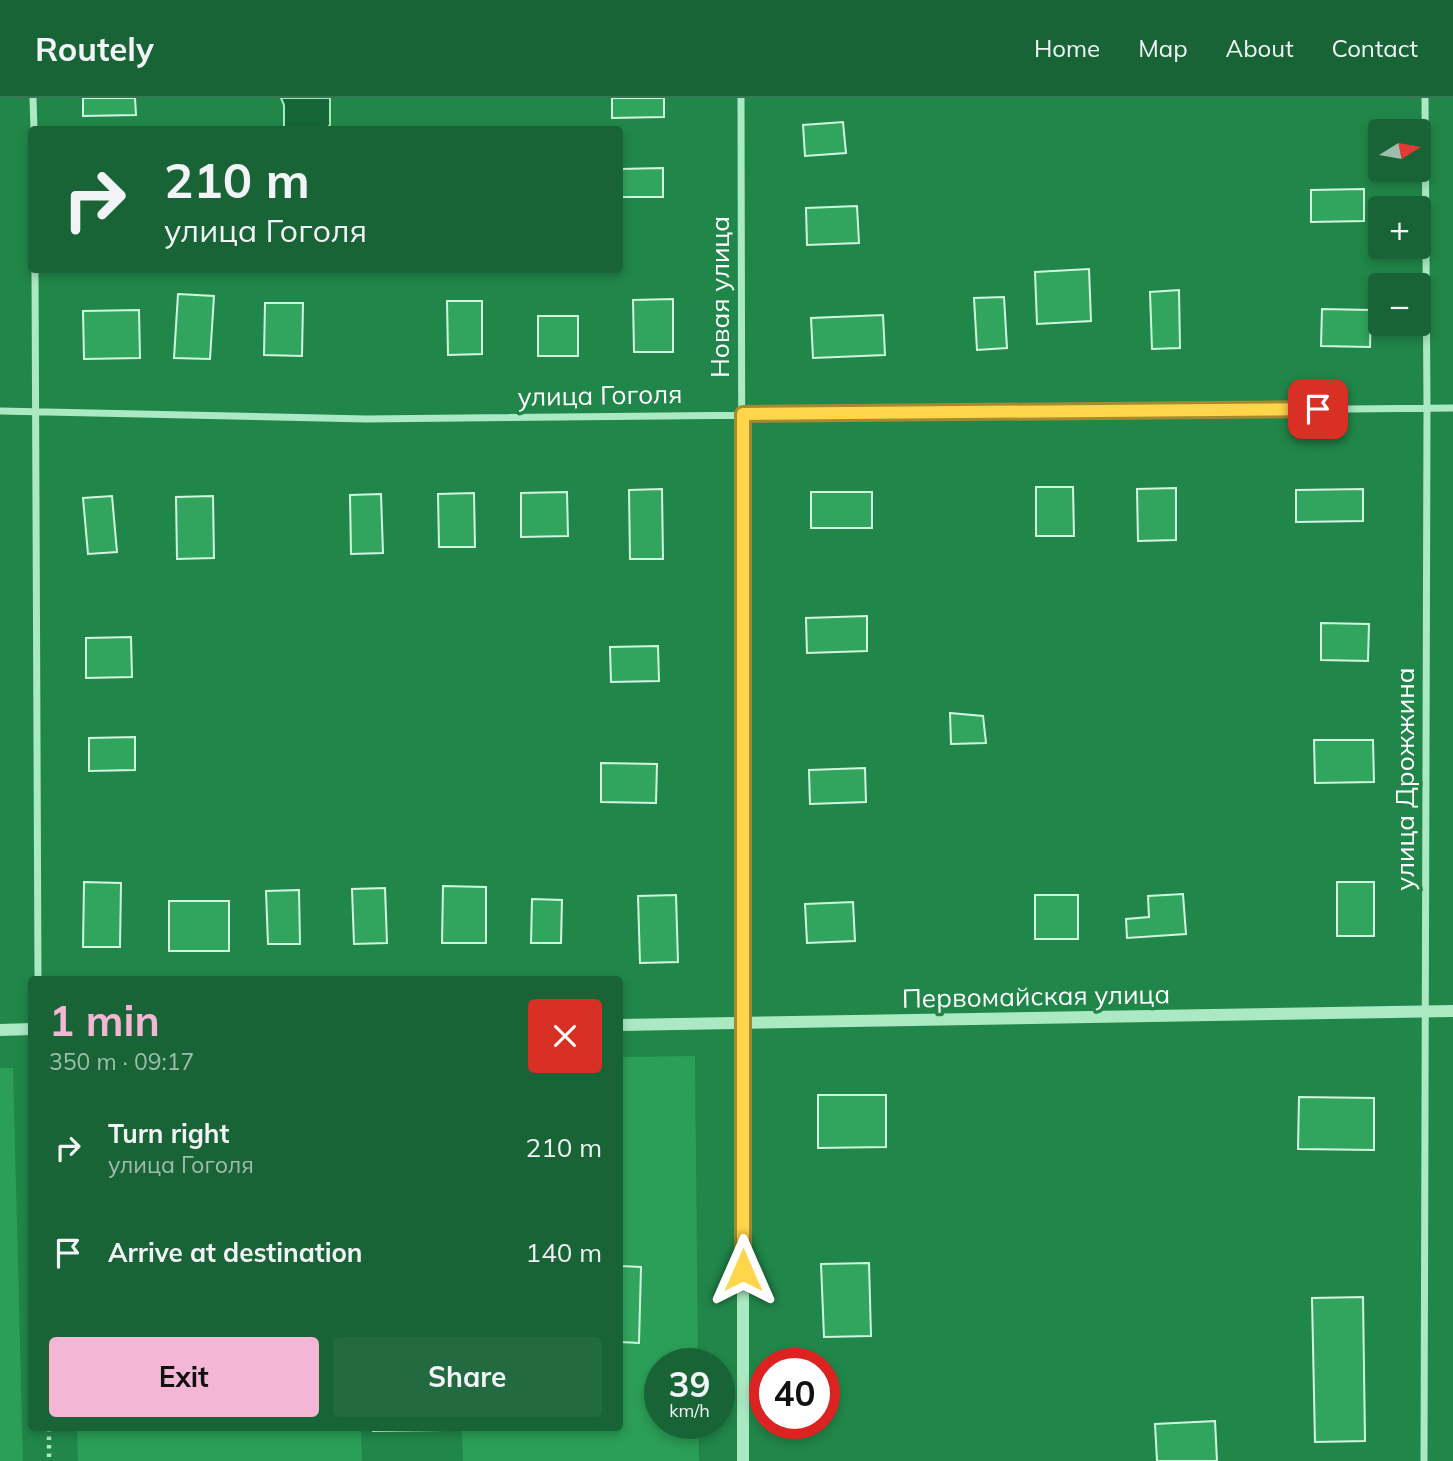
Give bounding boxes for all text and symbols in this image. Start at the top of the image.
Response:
text: Routely [35,28,154,69]
text: Home [1034,33,1100,63]
text: Map [1138,33,1188,63]
text: About [1226,33,1294,63]
text: Contact [1332,33,1418,63]
north arrow [1368,119,1432,182]
map controls [1368,119,1431,336]
text: 210 m [164,149,310,210]
icon: right [49,154,140,245]
button: + [1368,196,1431,259]
text: улица Гоголя [164,210,367,250]
street label: Новая улица [703,216,736,378]
button: − [1368,273,1431,336]
street label: улица Гоголя [517,377,683,413]
pin [1288,379,1348,439]
icon: arrive [1299,390,1337,428]
street label: улица Дрожжина [1388,667,1421,891]
street label: Первомайская улица [902,977,1170,1015]
text: 1 min [49,994,160,1047]
button: close [528,999,602,1073]
text: 350 m · 09:17 [49,1047,194,1076]
text: Turn right [108,1117,229,1150]
icon: right [49,1129,87,1167]
text: 210 m [526,1131,602,1164]
text: улица Гоголя [108,1150,254,1179]
position arrow [706,1233,780,1307]
icon: arrive [49,1234,87,1272]
text: Arrive at destination [108,1236,363,1269]
text: 140 m [526,1236,602,1269]
button: Exit [49,1337,319,1417]
button: Share [333,1337,602,1417]
speed limit sign: 40 [749,1348,840,1439]
text: 39 [668,1362,711,1406]
text: km/h [669,1399,710,1422]

